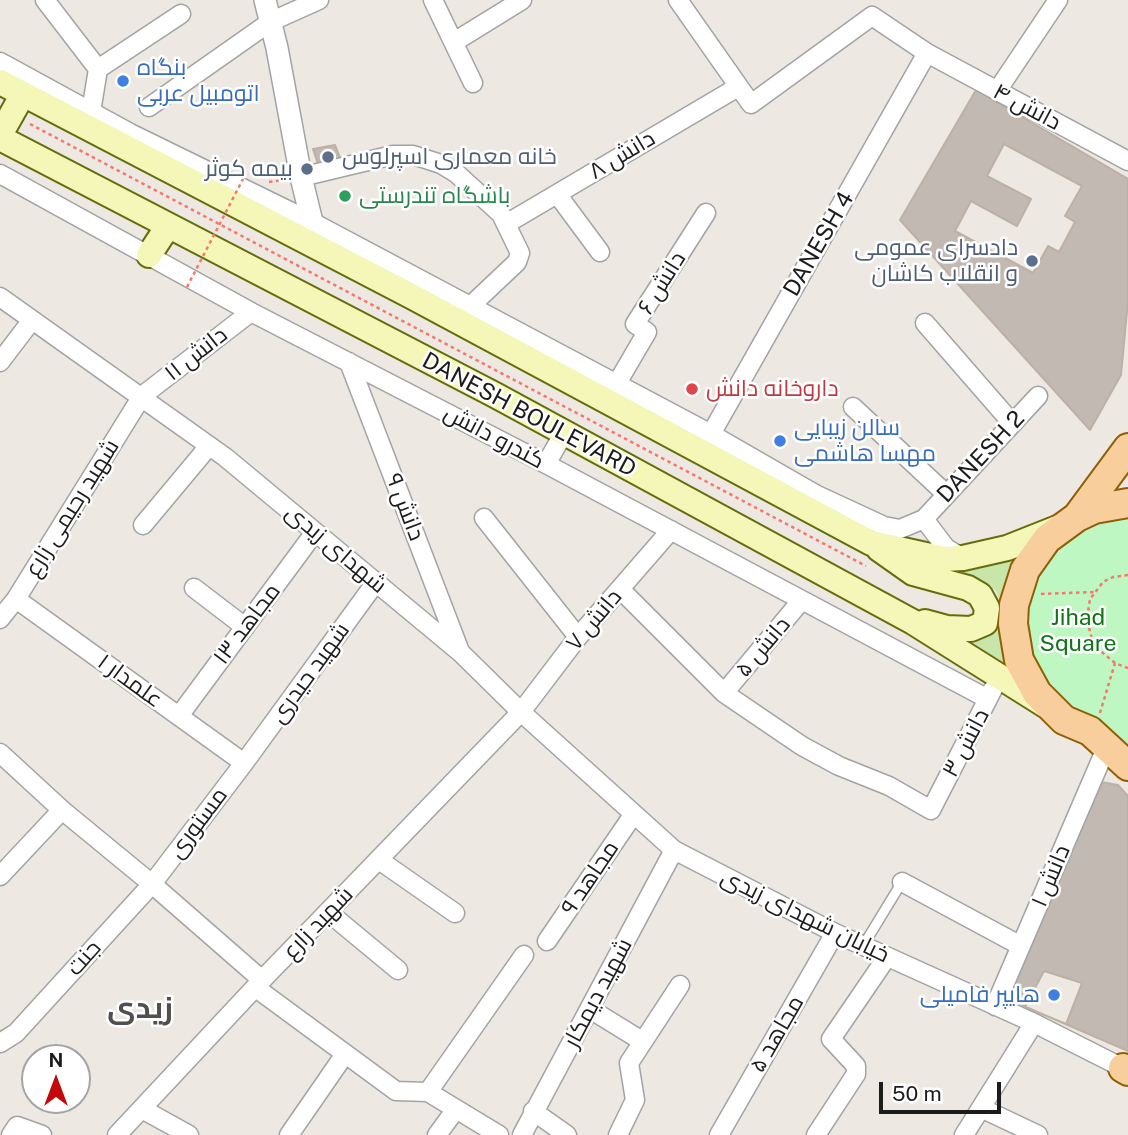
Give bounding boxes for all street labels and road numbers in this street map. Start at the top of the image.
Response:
street label: دانش ۴ [988,78,1066,136]
street label: دانش ۸ [584,125,660,185]
street label: DANESH 4 [778,187,860,301]
street label: دانش ۶ [632,247,692,319]
street label: دانش ۱۱ [159,321,233,387]
street label: DANESH BOULEVARD [417,347,641,483]
street label: کندرو دانش [439,399,549,475]
street label: DANESH 2 [931,405,1031,509]
street label: شهید رحیمی زارع [19,434,125,582]
street label: دانش ۹ [380,470,430,544]
street label: شهدای زیدی [280,499,392,599]
street label: مجاهد ۱۳ [208,578,286,670]
street label: دانش ۷ [560,584,628,656]
street label: دانش ۵ [730,611,796,683]
street label: شهید حیدری [264,617,356,729]
street label: علمدار ۱ [92,648,168,714]
street label: دانش ۳ [937,704,995,782]
street label: مستوری [163,782,233,864]
street label: مجاهد ۹ [555,836,625,920]
street label: دانش ۱ [1026,841,1076,911]
street label: خیابان شهدای زیدی [716,863,894,969]
street label: شهید زارع [277,881,359,965]
street label: شهید دیمکار [558,934,638,1052]
street label: جنت [61,935,107,981]
street label: مجاهد ۵ [744,991,810,1077]

